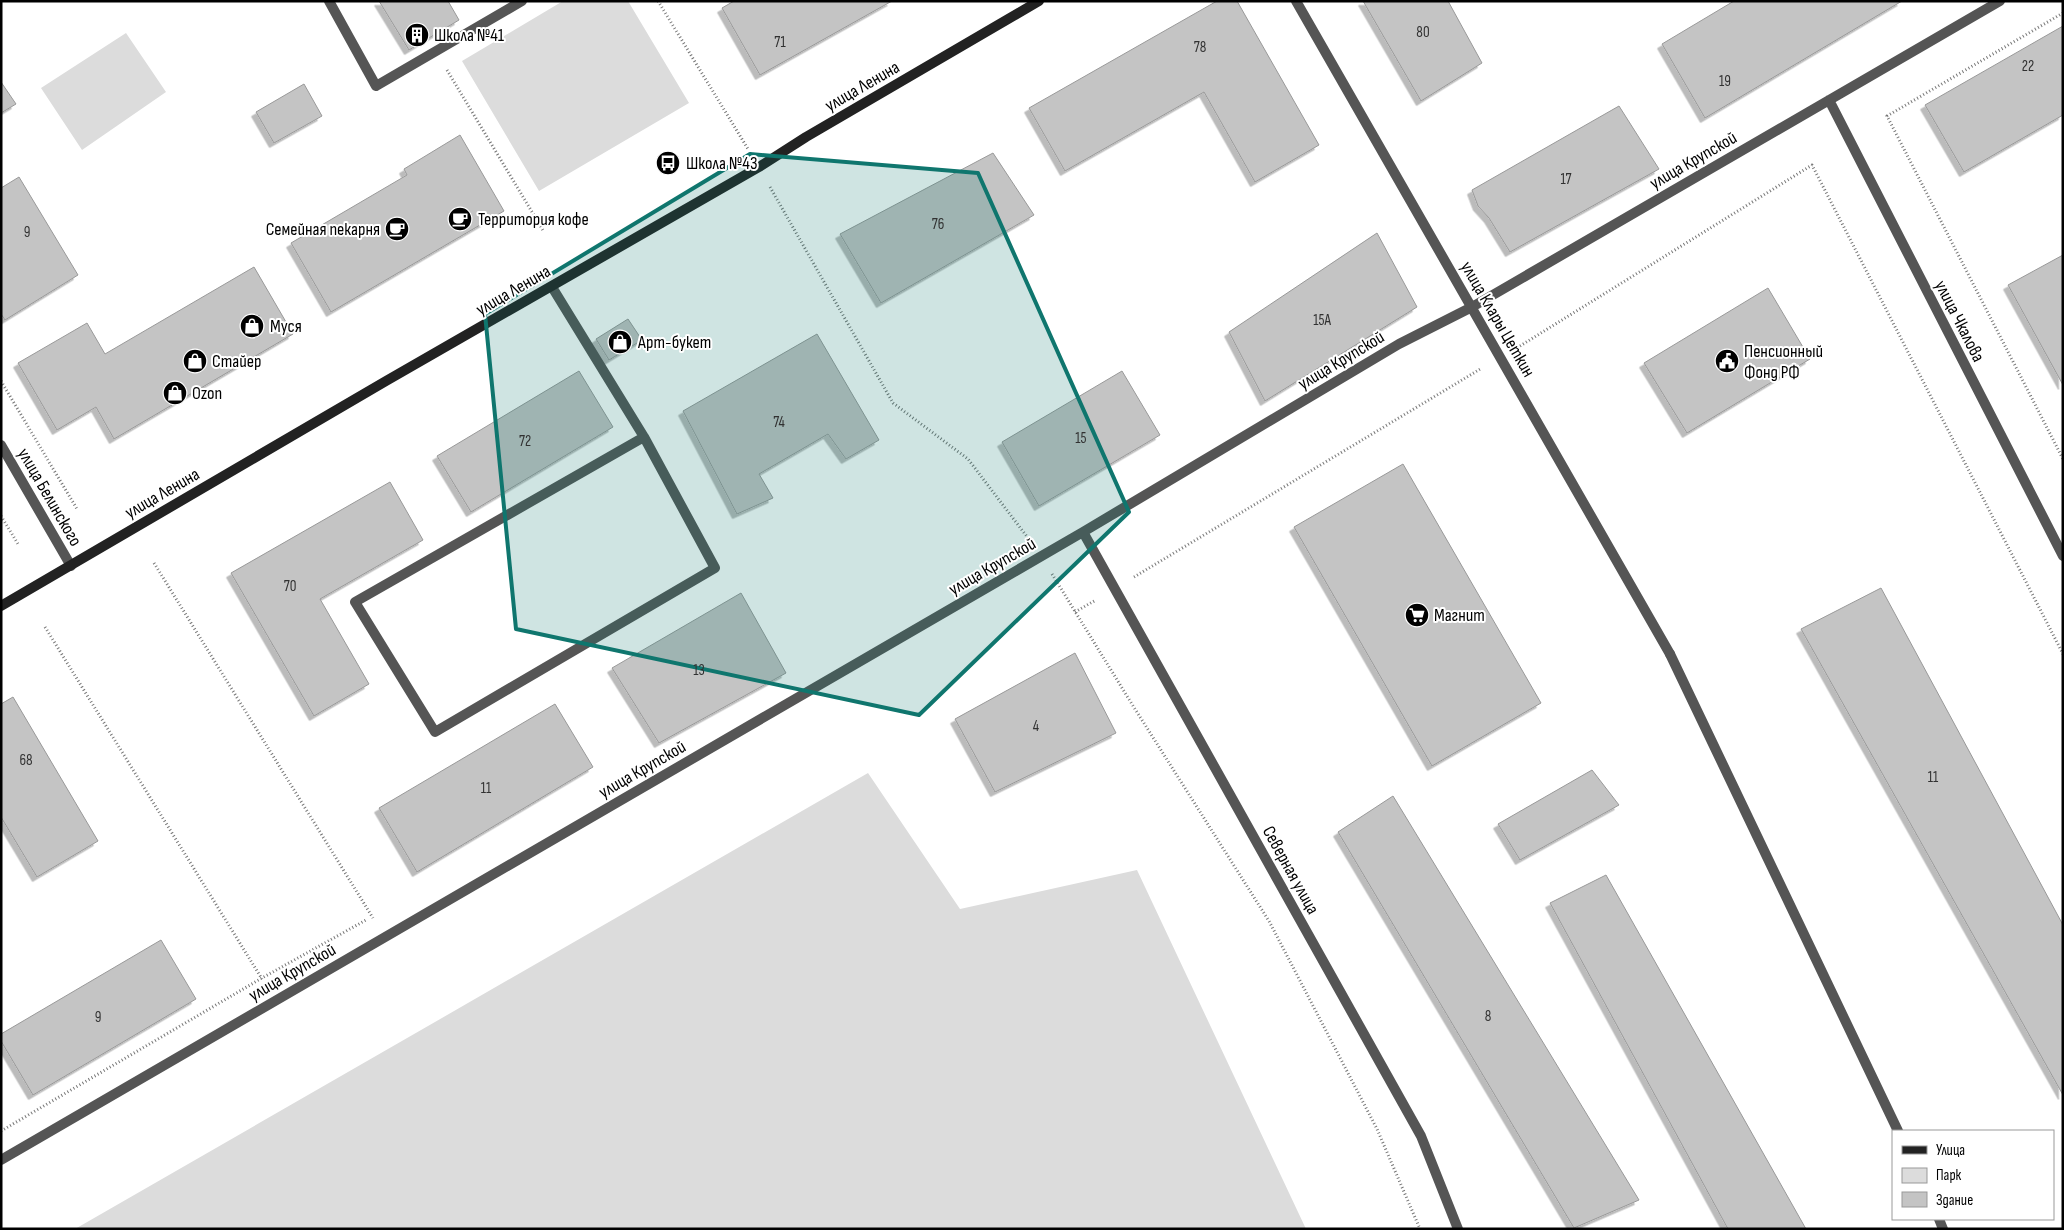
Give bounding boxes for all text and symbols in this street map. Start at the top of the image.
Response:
building icon: Школа №41 [404,22,430,48]
house number: 80 [1416,23,1430,42]
place label: Школа №41 [434,25,505,46]
house number: 71 [774,33,786,52]
house number: 78 [1194,38,1206,57]
street label: улица Ленина [821,57,903,116]
house number: 22 [2022,57,2034,76]
house number: 19 [1719,72,1731,91]
street label: улица Крупской [1646,127,1740,194]
bus stop icon: Школа №43 [655,150,681,176]
place label: Школа №43 [686,153,757,174]
house number: 17 [1560,170,1572,189]
cafe icon: Территория кофе [447,206,473,232]
place label: Территория кофе [478,209,589,230]
house number: 76 [932,215,944,234]
cafe icon: Семейная пекарня [384,216,410,242]
place label: Семейная пекарня [266,219,380,240]
house number: 9 [24,223,30,242]
street label: улица Клары Цеткин [1456,258,1539,381]
street label: улица Ленина [472,261,554,320]
street label: улица Чкалова [1930,277,1989,366]
house number: 15А [1313,311,1331,330]
shop icon: Муся [239,313,265,339]
place label: Муся [270,316,302,337]
street label: улица Крупской [1294,327,1388,394]
shop icon: Арт-букет [607,329,633,355]
place label: Арт-букет [637,332,711,353]
place label: Пенсионный Фонд РФ [1744,341,1823,383]
shop icon: Стайер [182,348,208,374]
public building icon: Пенсионный Фонд РФ [1714,348,1740,374]
place label: Стайер [212,351,261,372]
shop icon: Ozon [162,380,188,406]
place label: Ozon [192,383,222,404]
house number: 74 [773,413,785,432]
house number: 15 [1075,429,1087,448]
house number: 72 [519,432,531,451]
street label: улица Белинского [13,444,86,550]
street label: улица Ленина [121,464,203,523]
street label: улица Крупской [945,533,1039,600]
house number: 70 [284,577,296,596]
supermarket icon: Магнит [1404,602,1430,628]
place label: Магнит [1434,605,1485,626]
house number: 13 [693,661,705,680]
house number: 4 [1033,717,1039,736]
street label: улица Крупской [595,736,689,803]
house number: 68 [19,751,33,770]
house number: 11 [1928,768,1939,787]
house number: 11 [481,779,492,798]
street label: Северная улица [1258,823,1323,918]
street label: улица Крупской [245,939,339,1006]
house number: 8 [1485,1007,1491,1026]
house number: 9 [95,1008,101,1027]
legend [1892,1130,2054,1220]
text: Улица [1936,1141,1965,1160]
text: Парк [1936,1166,1962,1185]
text: Здание [1936,1191,1973,1210]

